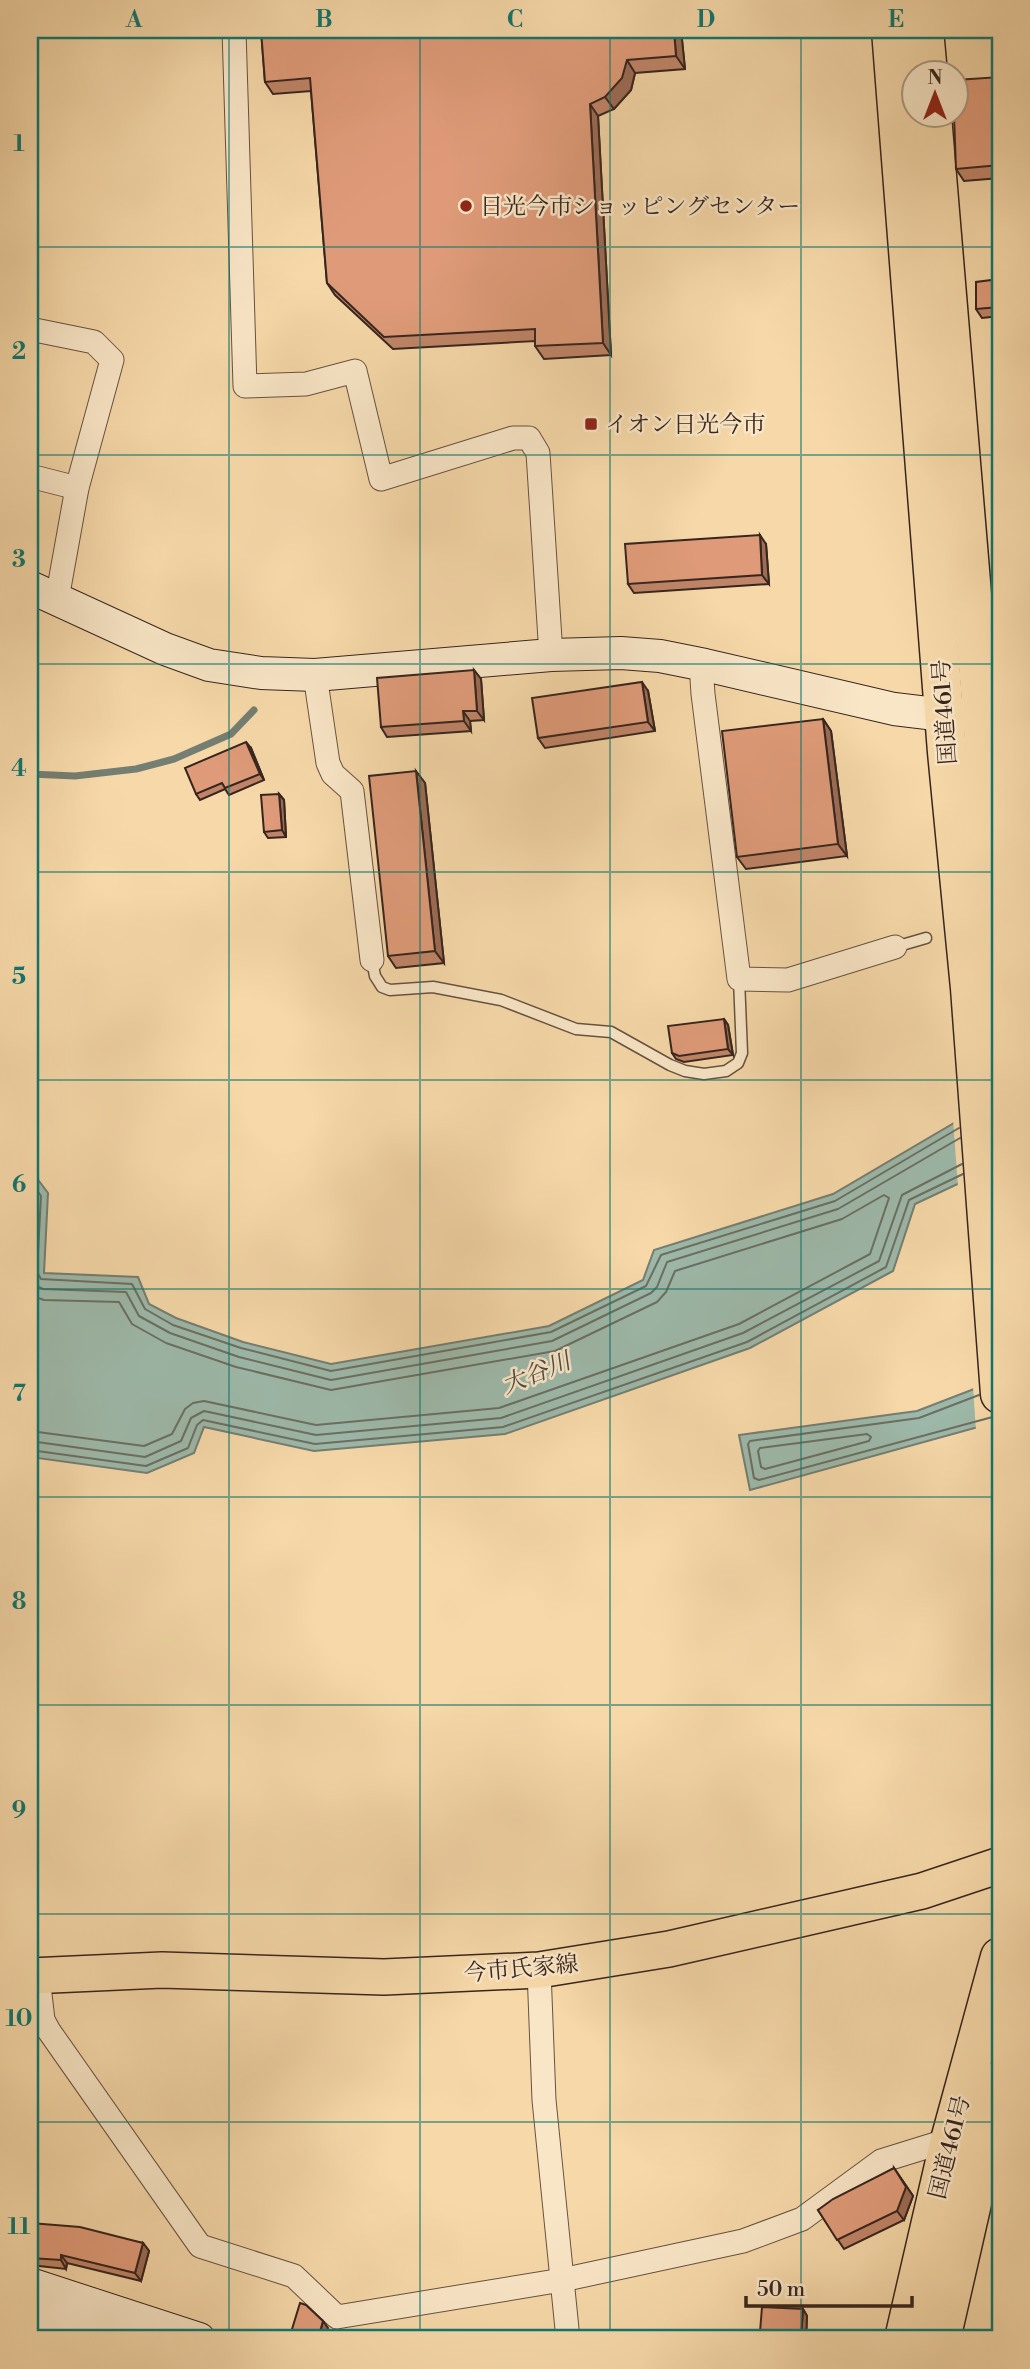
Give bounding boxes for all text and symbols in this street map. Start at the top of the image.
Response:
text: A [125,6,143,34]
text: B [315,6,333,34]
text: C [507,6,523,34]
text: D [697,6,715,34]
text: E [888,6,904,34]
north arrow [900,60,970,130]
text: N [927,66,943,90]
text: 1 [13,130,25,158]
place label: 日光今市ショッピングセンター [480,193,800,221]
marker: 日光今市ショッピングセンター [458,198,474,214]
text: 2 [12,338,26,366]
place label: イオン日光今市 [605,411,765,439]
marker: イオン日光今市 [583,416,599,432]
text: 3 [12,546,26,574]
street label: 国道461号 [927,658,963,766]
text: 4 [11,755,27,783]
text: 5 [12,963,26,991]
text: 6 [12,1171,26,1199]
water label: 大谷川 [497,1345,578,1401]
text: 7 [12,1380,26,1408]
text: 8 [12,1588,26,1616]
text: 9 [12,1797,26,1825]
street label: 今市氏家線 [463,1950,580,1988]
text: 10 [5,2005,33,2033]
street label: 国道461号 [924,2092,976,2202]
text: 11 [8,2213,30,2241]
scale bar [746,2264,913,2308]
text: 50 m [757,2277,805,2303]

